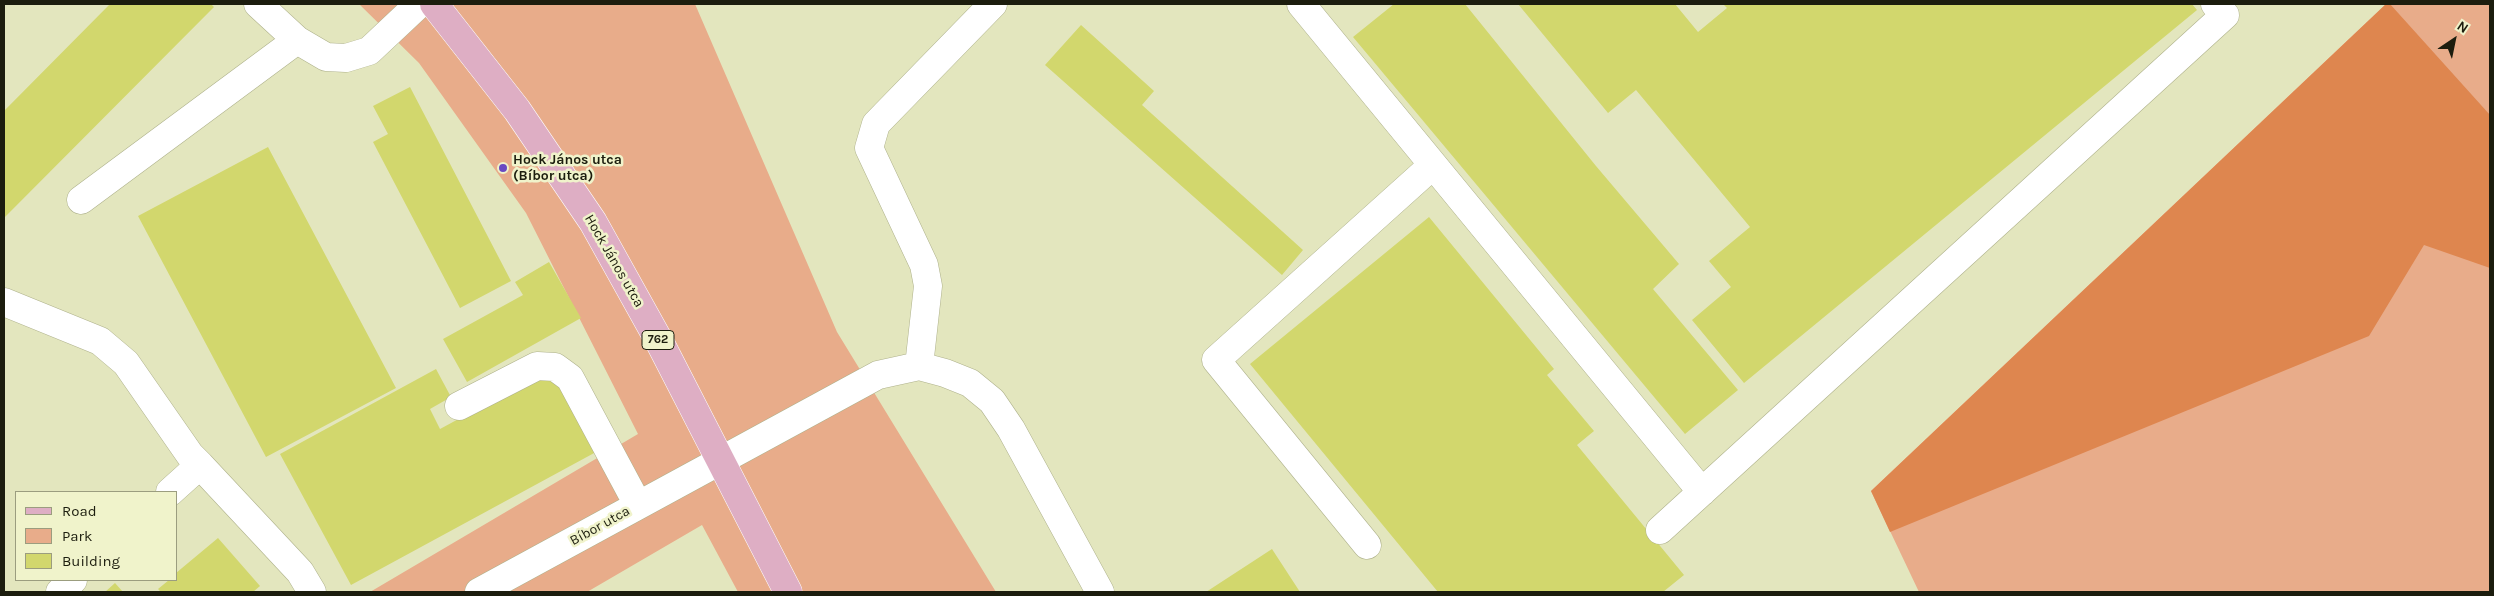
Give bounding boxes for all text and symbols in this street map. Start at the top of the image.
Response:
north arrow [2429,15,2479,65]
text: N [2454,17,2472,37]
place label: Hock János utca (Bíbor utca) [513,152,622,184]
marker: Hock János utca (Bíbor utca) [497,162,509,174]
street label: Hock János utca [581,212,647,310]
road number: 762 [642,330,674,350]
legend [15,491,178,581]
text: Road [62,502,97,520]
street label: Bíbor utca [567,503,633,549]
text: Park [62,527,92,545]
text: Building [62,552,120,570]

